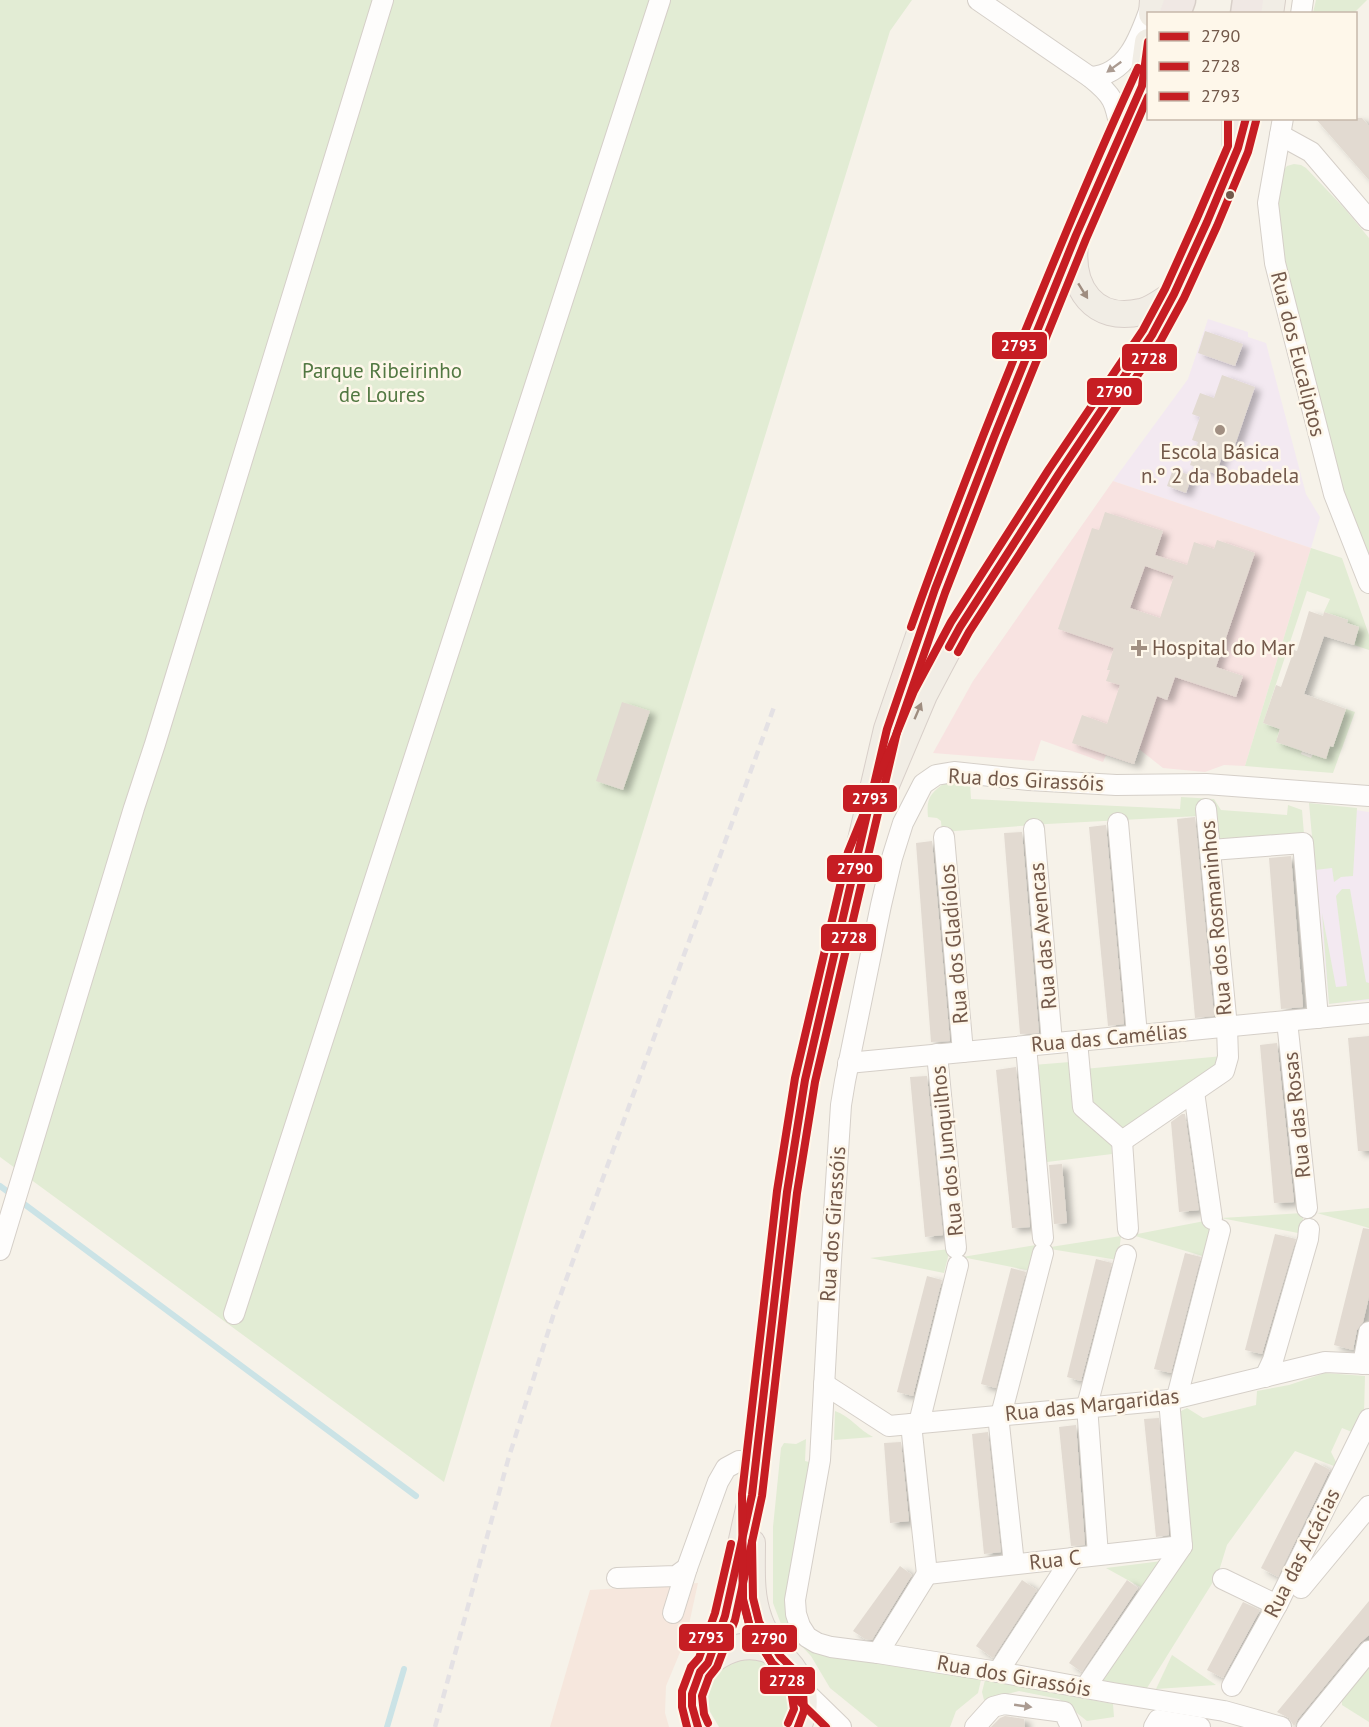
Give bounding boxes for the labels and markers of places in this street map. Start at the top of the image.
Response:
unlabelled marker [1224,189,1236,201]
marker: Escola Básica n.º 2 da Bobadela [1213,423,1227,437]
place label: Escola Básica n.º 2 da Bobadela [1141,438,1299,489]
place label: Hospital do Mar [1152,634,1295,661]
marker: Hospital do Mar [1130,639,1148,657]

